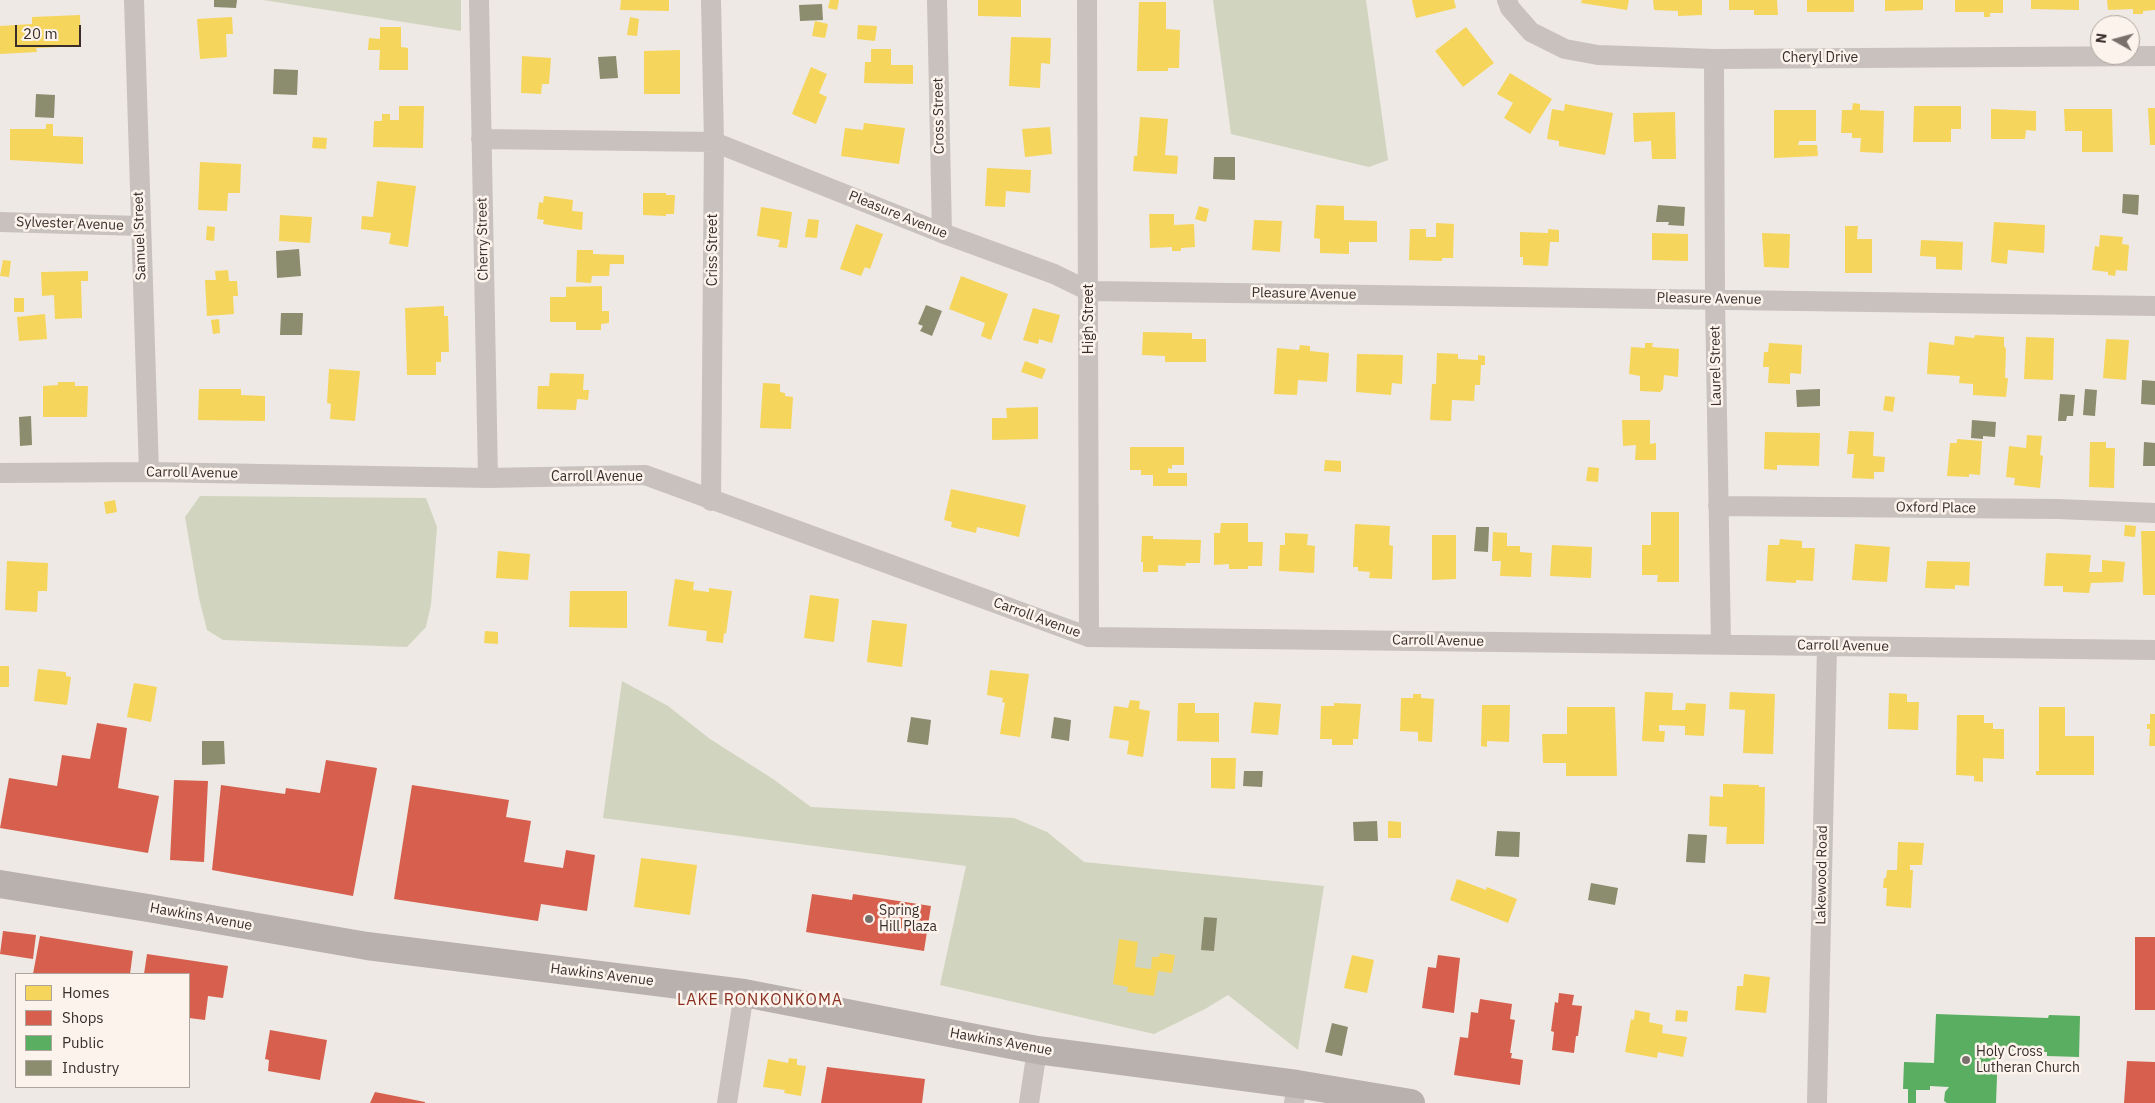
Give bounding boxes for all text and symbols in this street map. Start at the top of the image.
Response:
scale bar [18,15,84,47]
north arrow [2090,15,2140,65]
text: 20 m [23,24,58,43]
text: N [2092,32,2111,44]
street label: Cheryl Drive [1782,50,1858,66]
street label: Cross Street [930,77,948,155]
street label: Pleasure Avenue [846,188,950,242]
street label: Samuel Street [130,191,150,281]
street label: Cherry Street [474,197,492,281]
street label: Sylvester Avenue [16,214,124,234]
street label: Criss Street [705,214,721,286]
street label: High Street [1081,284,1097,354]
street label: Pleasure Avenue [1251,285,1357,303]
street label: Pleasure Avenue [1656,290,1762,308]
street label: Laurel Street [1707,326,1725,406]
street label: Carroll Avenue [146,464,238,482]
street label: Carroll Avenue [551,469,643,485]
street label: Oxford Place [1896,499,1976,517]
street label: Carroll Avenue [991,594,1083,642]
street label: Carroll Avenue [1392,632,1484,650]
street label: Carroll Avenue [1797,637,1889,655]
street label: Lakewood Road [1813,825,1831,925]
street label: Hawkins Avenue [148,900,254,934]
place label: Spring Hill Plaza [879,903,937,936]
marker: Spring Hill Plaza [863,913,875,925]
street label: Hawkins Avenue [549,960,655,990]
legend [15,973,190,1088]
text: Homes [62,983,110,1002]
district label: LAKE RONKONKOMA [675,990,845,1010]
text: Shops [62,1008,104,1027]
street label: Hawkins Avenue [948,1025,1054,1059]
text: Public [62,1033,104,1052]
place label: Holy Cross Lutheran Church [1976,1044,2080,1076]
marker: Holy Cross Lutheran Church [1960,1054,1972,1066]
text: Industry [62,1058,119,1077]

